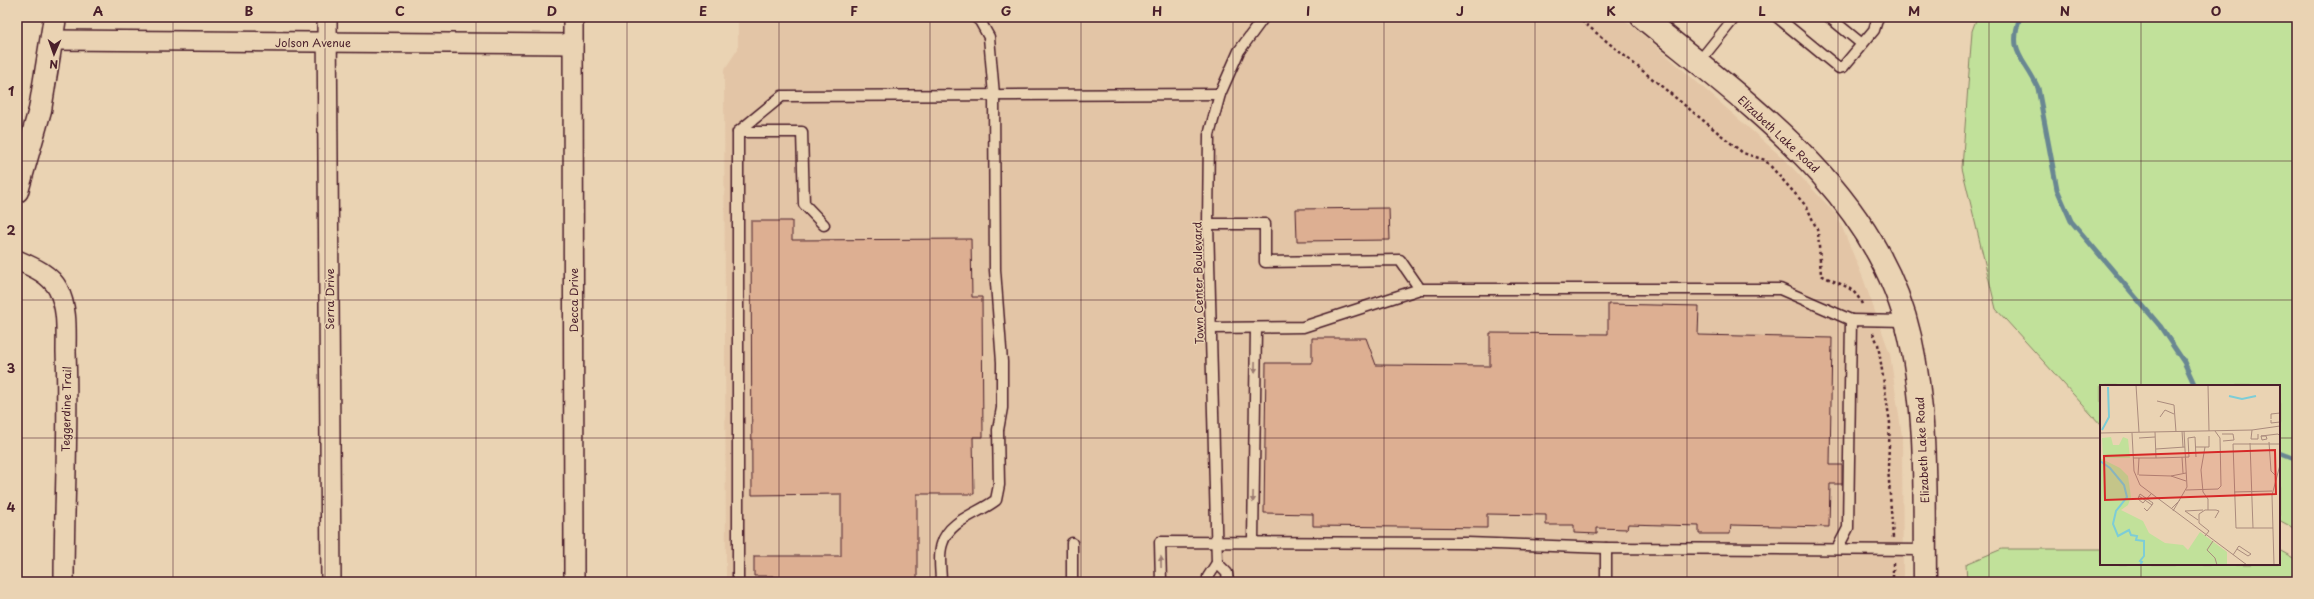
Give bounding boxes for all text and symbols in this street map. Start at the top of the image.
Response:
text: A [93,1,103,20]
text: B [245,1,254,20]
text: C [395,1,405,20]
text: D [547,1,557,20]
text: E [699,1,707,20]
text: F [850,1,858,20]
text: G [1001,1,1011,20]
text: H [1152,1,1162,20]
text: I [1306,1,1310,20]
text: J [1456,1,1464,20]
text: K [1606,1,1616,20]
text: L [1758,1,1766,20]
text: M [1908,1,1920,20]
text: N [2060,1,2070,20]
text: O [2211,1,2221,20]
north arrow [34,34,74,74]
street label: Jolson Avenue [275,34,351,51]
text: N [49,56,58,73]
text: 1 [8,81,14,100]
street label: Elizabeth Lake Road [1734,91,1824,177]
text: 2 [6,220,16,239]
street label: Town Center Boulevard [1188,221,1208,344]
street label: Serra Drive [321,268,338,330]
street label: Decca Drive [565,268,582,332]
text: 3 [7,358,16,377]
one-way arrow [1252,361,1258,374]
street label: Teggerdine Trail [57,366,75,452]
inset map [2100,385,2280,565]
street label: Elizabeth Lake Road [1911,396,1933,504]
one-way arrow [1250,491,1256,504]
text: 4 [7,497,16,516]
one-way arrow [1158,555,1164,568]

